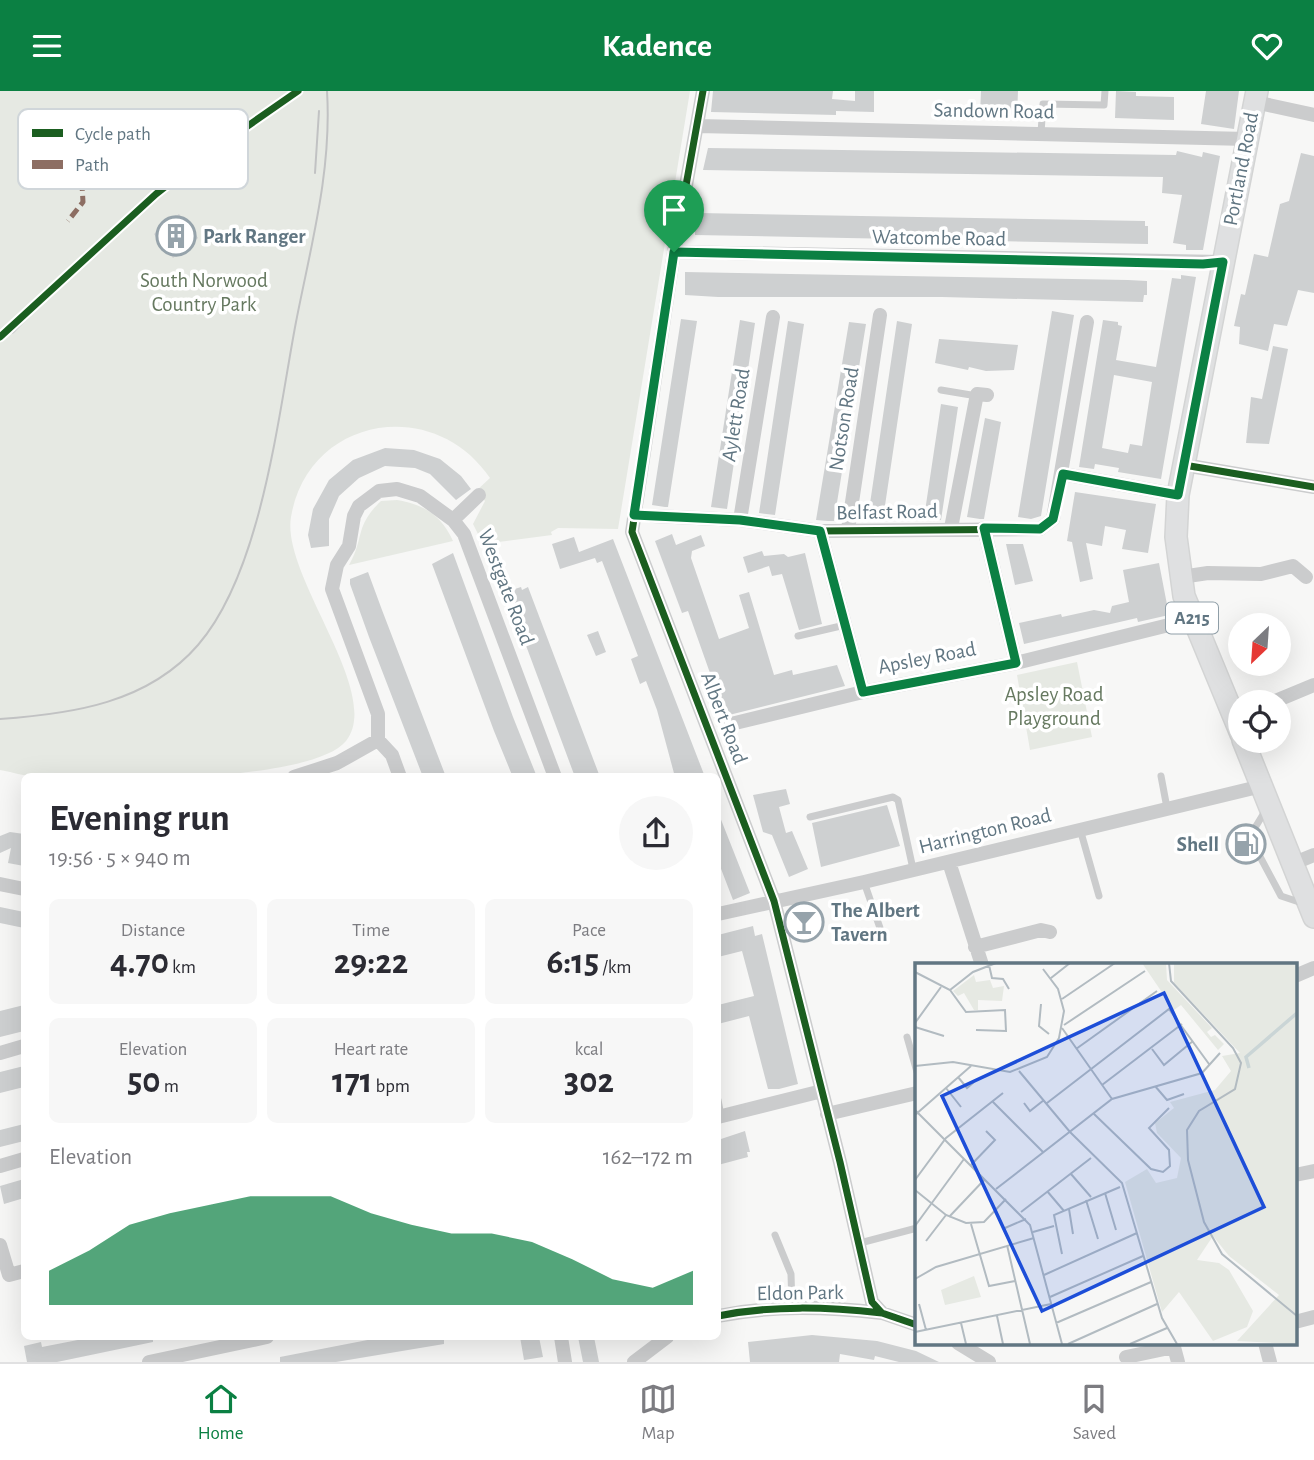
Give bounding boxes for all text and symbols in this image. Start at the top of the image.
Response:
icon: menu [28,27,66,65]
icon: heart [1248,27,1286,65]
text: Kadence [602,30,712,62]
street label: Sandown Road [933,99,1055,123]
legend [18,109,248,189]
street label: Portland Road [1220,110,1262,228]
text: Cycle path [75,125,151,144]
text: Path [75,156,109,175]
pin [644,180,704,252]
icon: arrive [655,191,693,229]
building icon: Park Ranger [155,215,197,257]
place label: Park Ranger [203,226,306,247]
street label: Watcombe Road [872,226,1007,250]
park label: South Norwood Country Park [140,270,268,315]
street label: Notson Road [825,365,863,472]
street label: Aylett Road [718,367,754,463]
street label: Belfast Road [836,501,938,523]
street label: Westgate Road [474,526,538,648]
road number: A215 [1166,603,1218,633]
north arrow [1228,613,1292,675]
map controls [1228,613,1291,753]
street label: Apsley Road [876,638,978,678]
street label: Albert Road [697,669,751,767]
park label: Apsley Road Playground [1004,684,1104,729]
button: locate [1228,690,1291,753]
button: share [619,796,693,870]
text: Evening run [49,800,230,838]
street label: Harrington Road [917,804,1053,858]
fuel station icon: Shell [1225,823,1267,865]
place label: Shell [1177,834,1219,855]
text: 19:56 · 5 × 940 m [49,847,191,870]
place label: The Albert Tavern [831,900,920,945]
bar icon: The Albert Tavern [783,901,825,943]
text: Distance [121,921,185,940]
text: Time [352,921,390,940]
text: Pace [572,921,606,940]
text: 4.70 [110,945,169,980]
text: 29:22 [334,945,408,980]
text: 6:15 [546,945,599,980]
text: km [169,958,196,977]
text: /km [599,958,632,977]
inset map [915,963,1296,1345]
text: Elevation [119,1040,187,1059]
text: Heart rate [334,1040,408,1059]
text: kcal [575,1040,603,1059]
text: 50 [127,1064,161,1099]
text: 171 [332,1064,372,1099]
text: 302 [564,1064,614,1099]
text: m [161,1077,179,1096]
text: bpm [372,1077,410,1096]
text: Elevation [49,1146,132,1169]
text: 162–172 m [603,1146,693,1169]
street label: Eldon Park [756,1282,844,1304]
tab: Home [198,1380,244,1445]
tab: Map [639,1380,677,1445]
tab: Saved [1073,1380,1116,1445]

